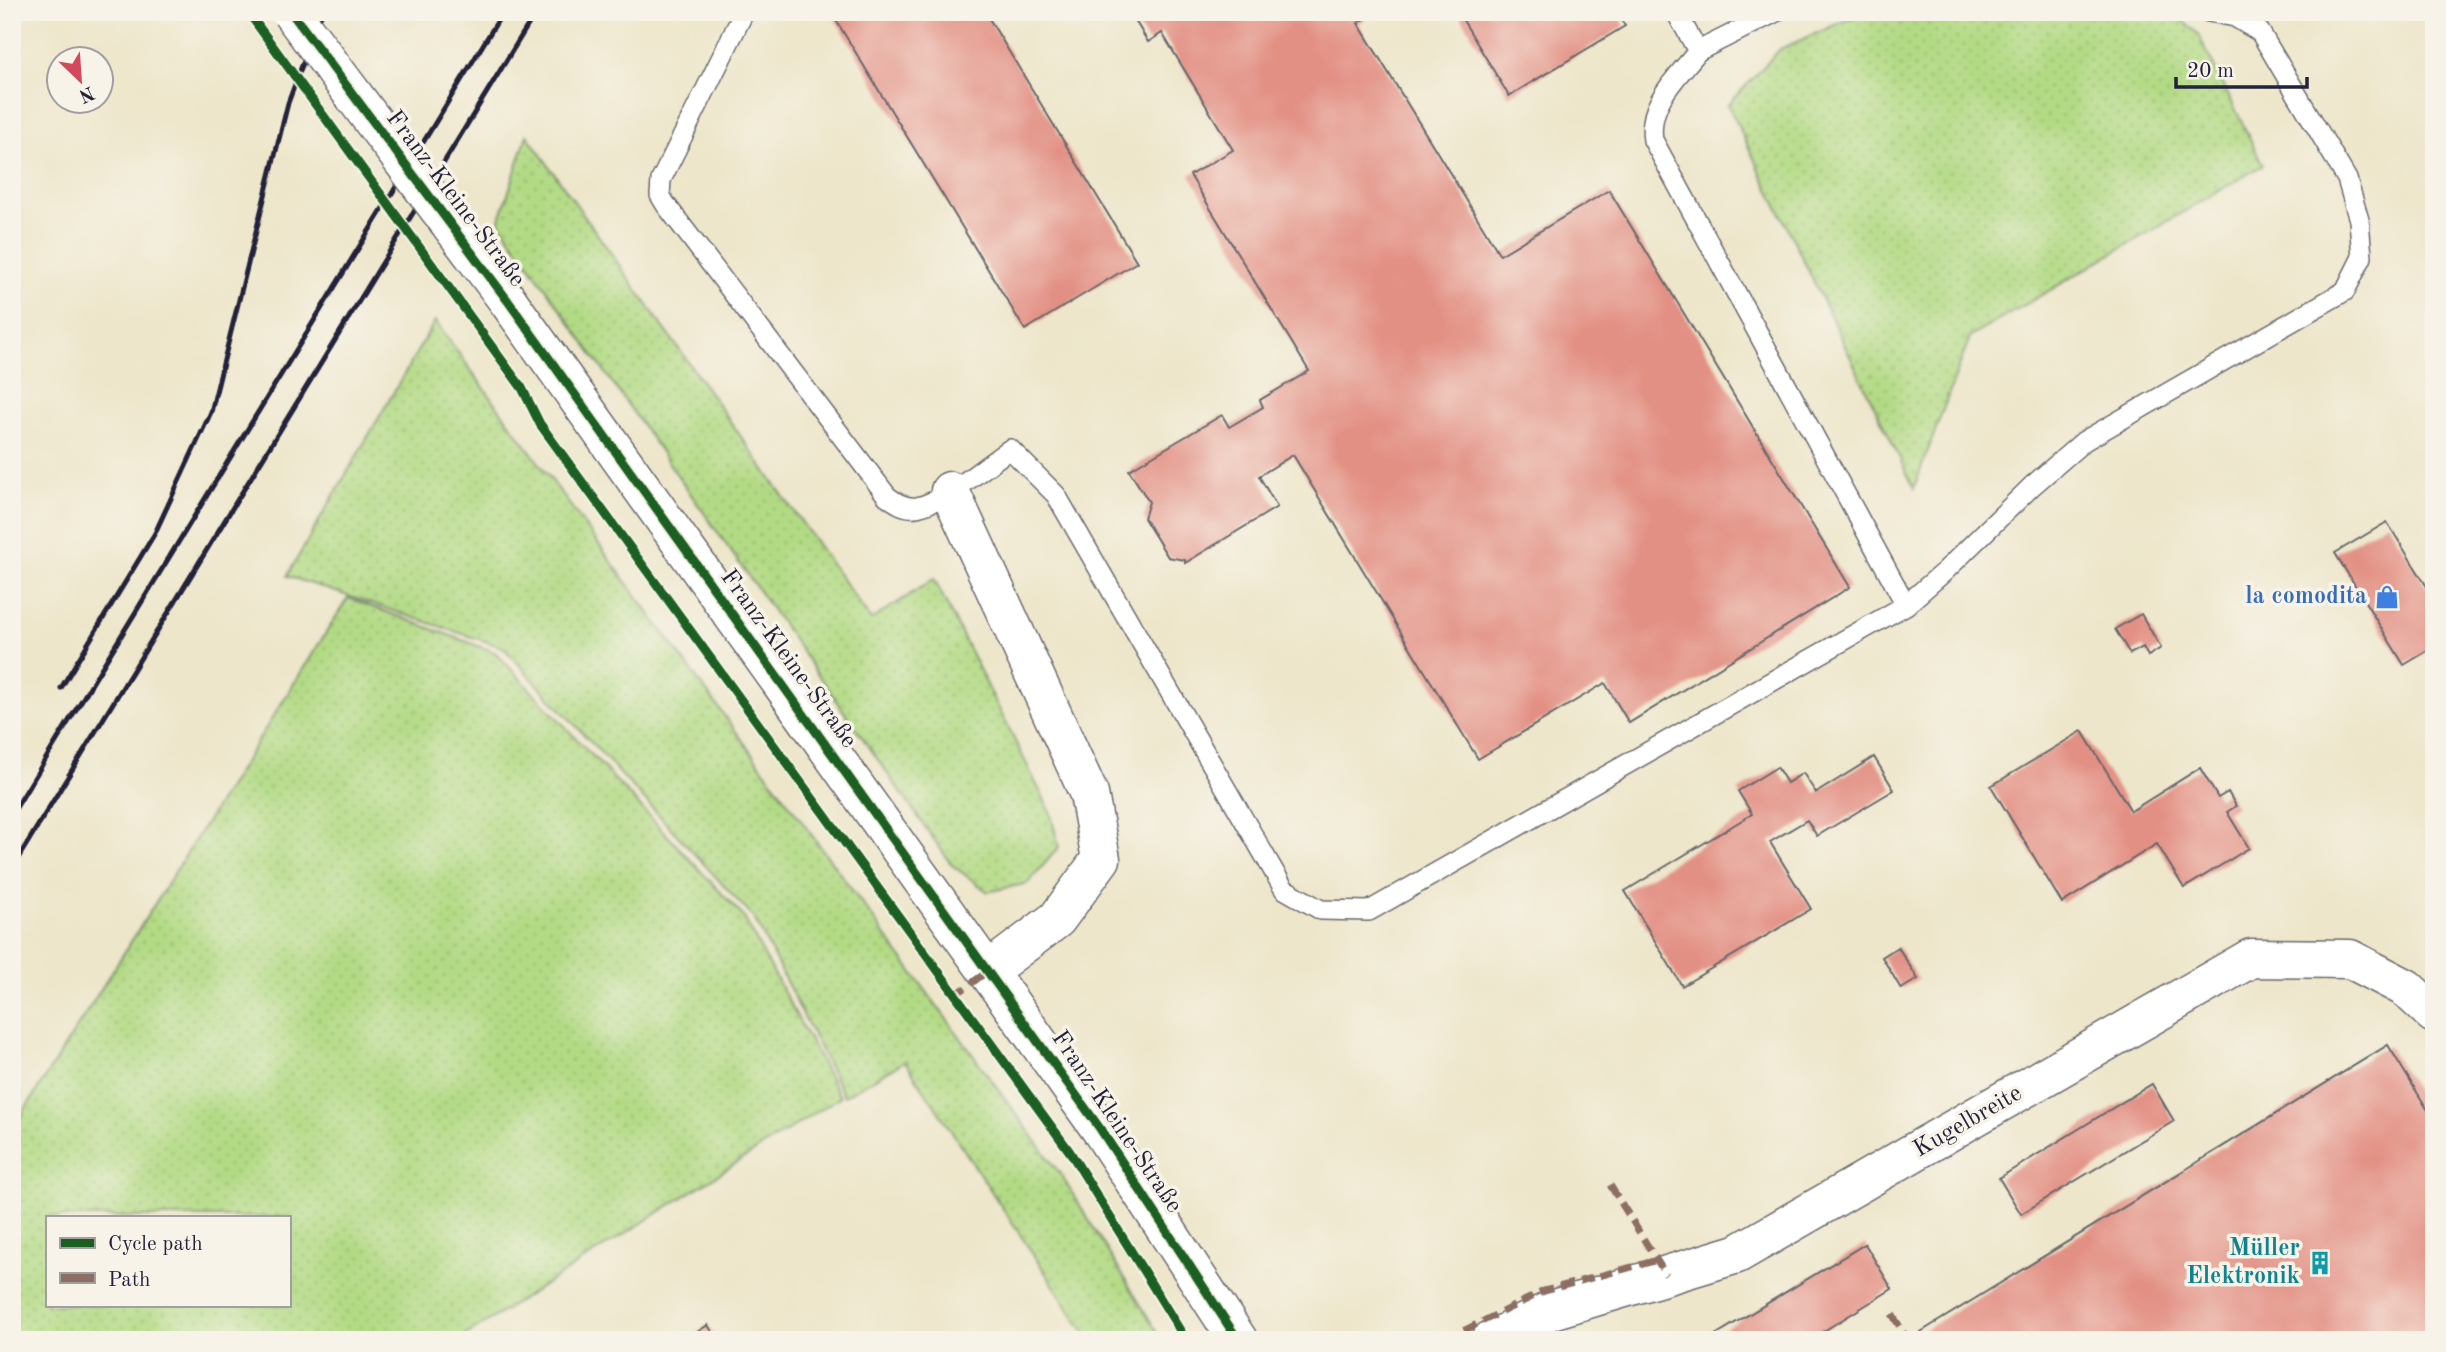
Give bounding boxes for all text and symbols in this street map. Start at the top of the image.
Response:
north arrow [46,46,116,116]
scale bar [2176,46,2308,90]
text: 20 m [2187,61,2234,82]
text: N [75,81,97,105]
street label: Franz-Kleine-Straße [381,106,529,292]
street label: Franz-Kleine-Straße [715,565,861,753]
shop icon: la comodita [2373,583,2401,611]
place label: la comodita [2245,585,2367,609]
street label: Franz-Kleine-Straße [1046,1027,1186,1217]
street label: Kugelbreite [1910,1081,2026,1163]
legend [46,1216,290,1306]
text: Cycle path [108,1234,203,1255]
place label: Müller Elektronik [2186,1237,2300,1289]
building icon: Müller Elektronik [2306,1249,2334,1277]
text: Path [108,1270,151,1291]

